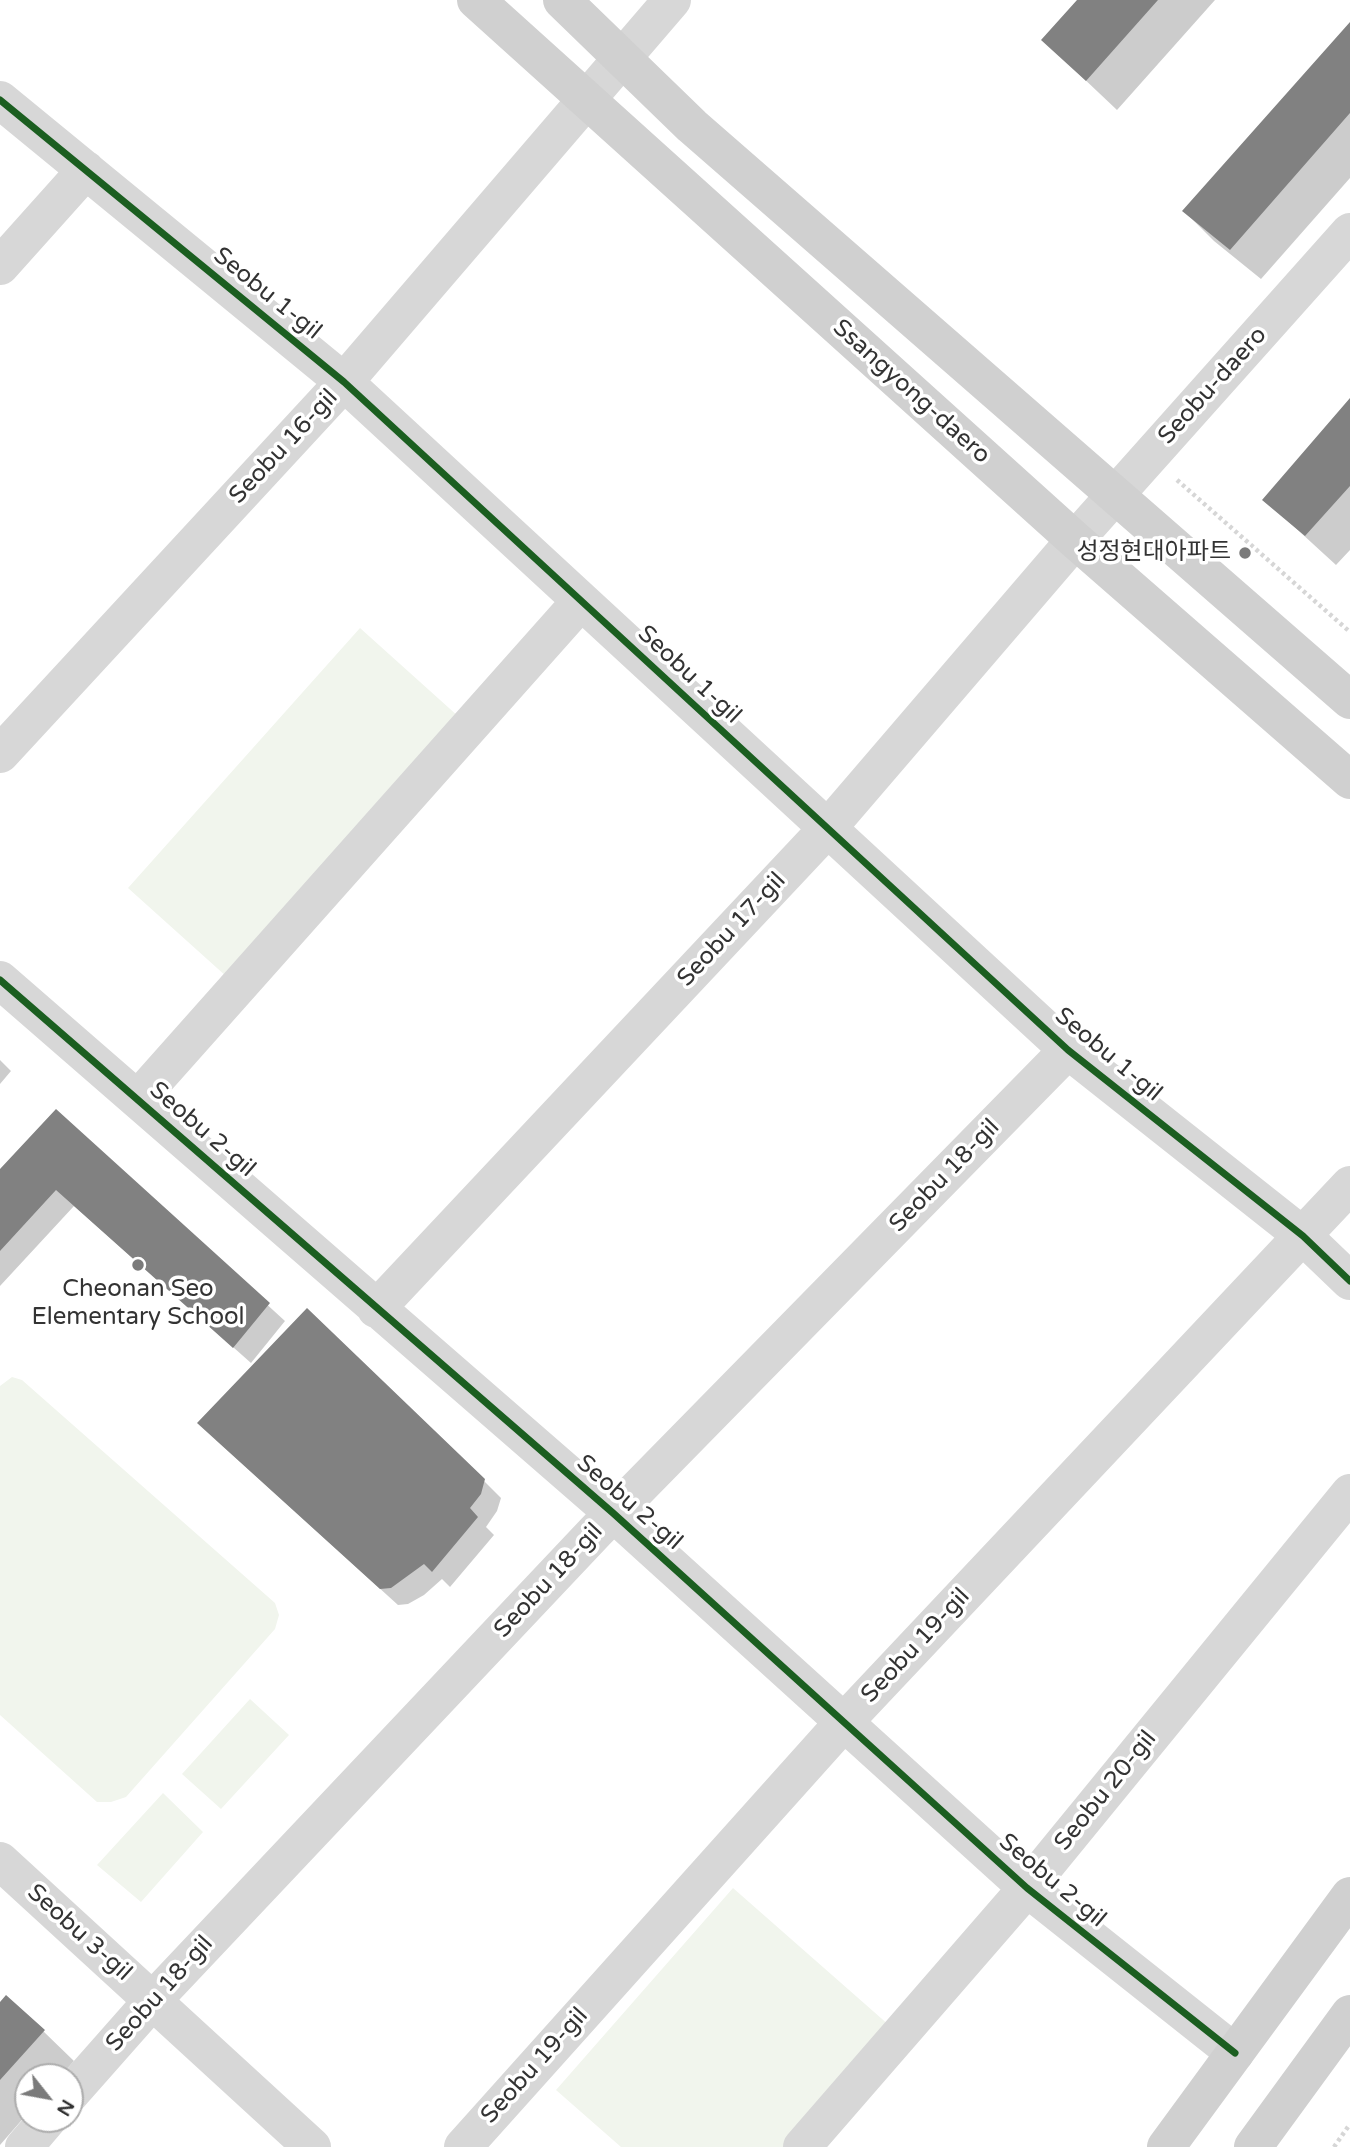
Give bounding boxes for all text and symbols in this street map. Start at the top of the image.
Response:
street label: Seobu 1-gil [207,242,327,346]
street label: Ssangyong-daero [826,314,996,470]
street label: Seobu-daero [1153,321,1273,451]
street label: Seobu 16-gil [224,384,344,510]
place label: 성정현대아파트 [1076,539,1231,567]
marker: 성정현대아파트 [1237,545,1253,561]
street label: Seobu 1-gil [631,620,747,730]
street label: Seobu 17-gil [672,867,792,993]
street label: Seobu 1-gil [1049,1002,1167,1108]
street label: Seobu 2-gil [143,1076,261,1184]
street label: Seobu 18-gil [884,1113,1006,1239]
marker: Cheonan Seo Elementary School [130,1257,146,1273]
place label: Cheonan Seo Elementary School [31,1276,245,1332]
street label: Seobu 2-gil [570,1449,688,1557]
street label: Seobu 18-gil [489,1518,609,1644]
street label: Seobu 19-gil [856,1583,976,1709]
street label: Seobu 20-gil [1049,1725,1163,1857]
street label: Seobu 2-gil [993,1828,1111,1934]
street label: Seobu 3-gil [21,1878,137,1988]
street label: Seobu 18-gil [100,1930,220,2058]
street label: Seobu 19-gil [475,2002,595,2130]
north arrow [14,2063,84,2133]
text: N [52,2096,79,2120]

